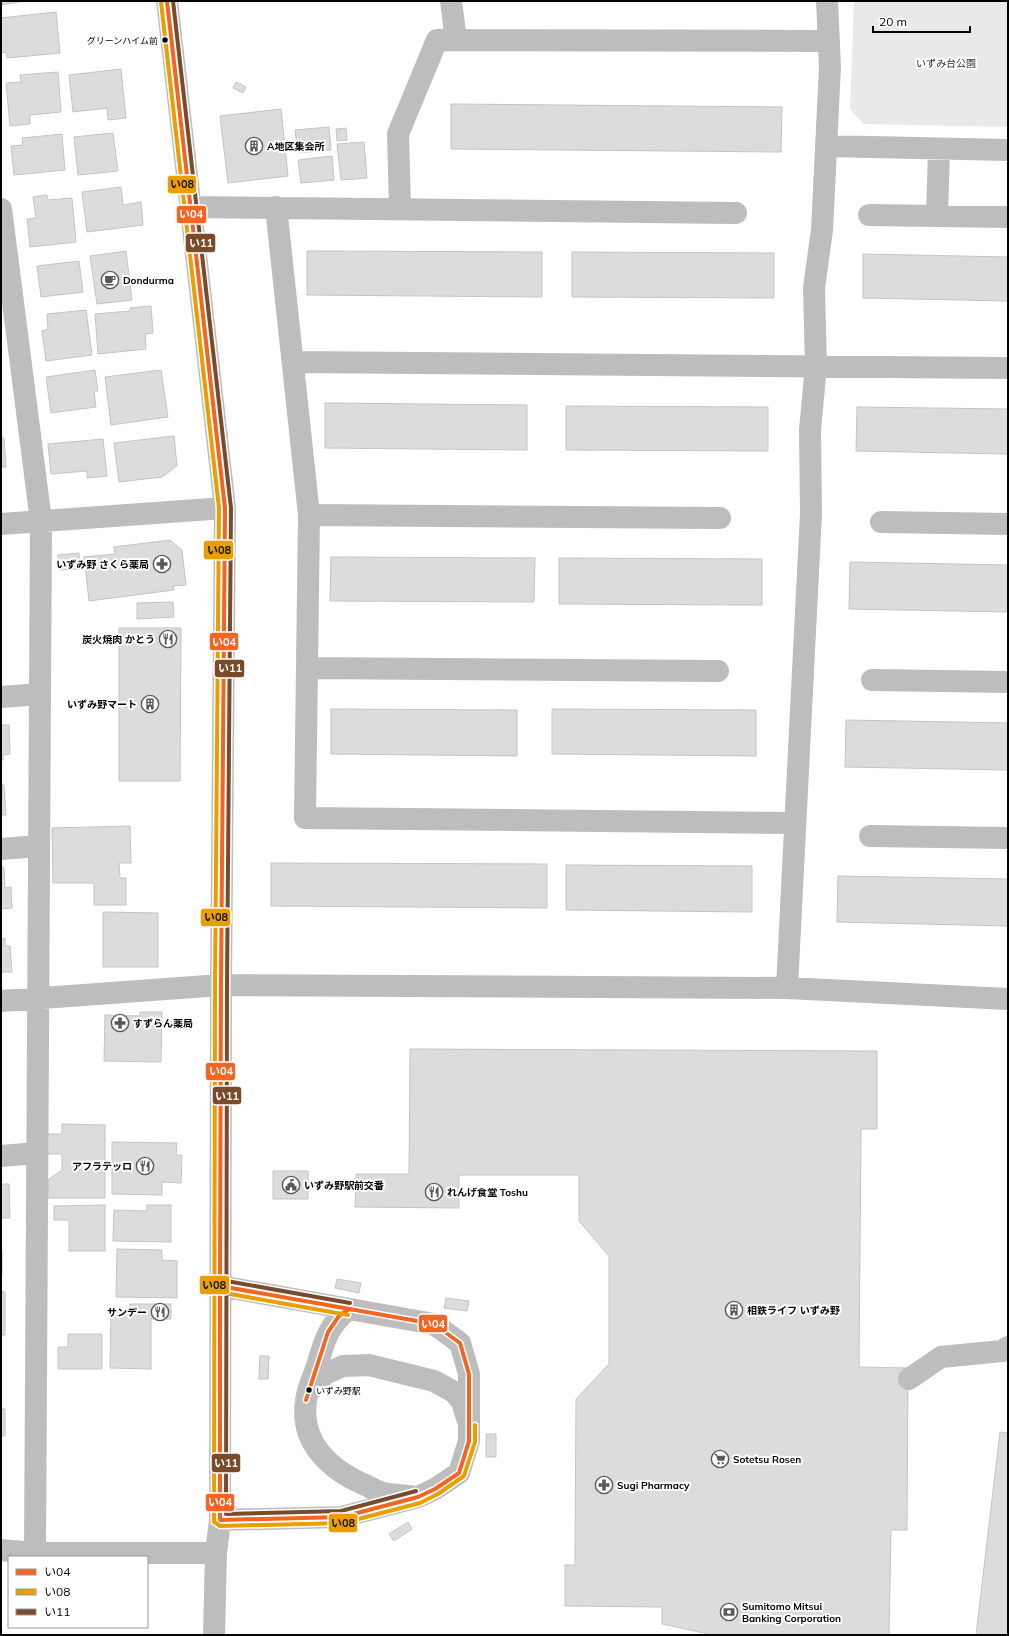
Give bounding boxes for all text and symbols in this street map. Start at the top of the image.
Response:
scale bar [873,8,970,34]
text: 20 m [879,14,907,29]
place label: グリーンハイム前 [87,35,158,46]
marker: グリーンハイム前 [160,35,170,45]
park label: いずみ台公園 [916,57,976,70]
building icon: A地区集会所 [244,136,264,156]
place label: A地区集会所 [267,140,325,153]
line badge: い08 [167,175,197,194]
text: い08 [170,177,194,191]
line badge: い04 [176,205,207,224]
text: い04 [179,207,203,221]
line badge: い11 [185,233,216,253]
text: い11 [189,236,213,250]
cafe icon: Dondurma [100,270,120,290]
place label: Dondurma [123,274,174,287]
line badge: い08 [203,540,234,560]
text: い08 [207,543,231,557]
pharmacy icon: いずみ野 さくら薬局 [152,554,172,574]
place label: いずみ野 さくら薬局 [56,558,149,571]
restaurant icon: 炭火焼肉 かとう [158,629,178,649]
line badge: い04 [209,632,239,651]
place label: 炭火焼肉 かとう [82,633,155,646]
text: い04 [212,635,236,649]
line badge: い11 [214,659,245,678]
text: い11 [218,661,242,675]
building icon: いずみ野マート [140,694,160,714]
place label: いずみ野マート [67,698,137,711]
line badge: い08 [200,908,231,927]
text: い08 [204,910,228,924]
pharmacy icon: すずらん薬局 [110,1013,130,1033]
place label: すずらん薬局 [133,1017,193,1030]
line badge: い04 [205,1062,236,1081]
text: い04 [209,1064,233,1078]
line badge: い11 [212,1086,242,1105]
text: い11 [215,1089,239,1103]
restaurant icon: アフラテッロ [135,1156,155,1176]
place label: アフラテッロ [72,1160,132,1173]
public building icon: いずみ野駅前交番 [281,1175,301,1195]
place label: いずみ野駅前交番 [304,1179,384,1192]
restaurant icon: れんげ食堂 Toshu [424,1182,444,1202]
place label: れんげ食堂 Toshu [447,1186,528,1199]
line badge: い08 [199,1275,230,1295]
text: い08 [202,1278,226,1292]
building icon: 相鉄ライフ いずみ野 [724,1300,744,1320]
restaurant icon: サンデー [150,1302,170,1322]
place label: 相鉄ライフ いずみ野 [747,1304,841,1317]
place label: サンデー [107,1306,147,1319]
line badge: い04 [418,1314,448,1333]
text: い04 [421,1317,445,1331]
marker: いずみ野駅 [304,1385,314,1395]
place label: いずみ野駅 [316,1385,361,1396]
supermarket icon: Sotetsu Rosen [710,1449,730,1469]
line badge: い11 [211,1453,241,1473]
place label: Sotetsu Rosen [733,1453,801,1466]
text: い11 [214,1456,238,1470]
pharmacy icon: Sugi Pharmacy [594,1475,614,1495]
place label: Sugi Pharmacy [617,1479,690,1492]
line badge: い04 [205,1493,235,1512]
text: い04 [208,1495,232,1509]
line badge: い08 [328,1513,358,1533]
text: い08 [331,1516,355,1530]
legend [8,1556,148,1628]
text: い04 [44,1564,70,1579]
text: い08 [44,1584,70,1599]
place label: Sumitomo Mitsui Banking Corporation [742,1600,841,1625]
bank icon: Sumitomo Mitsui Banking Corporation [719,1602,739,1622]
text: い11 [44,1604,70,1619]

